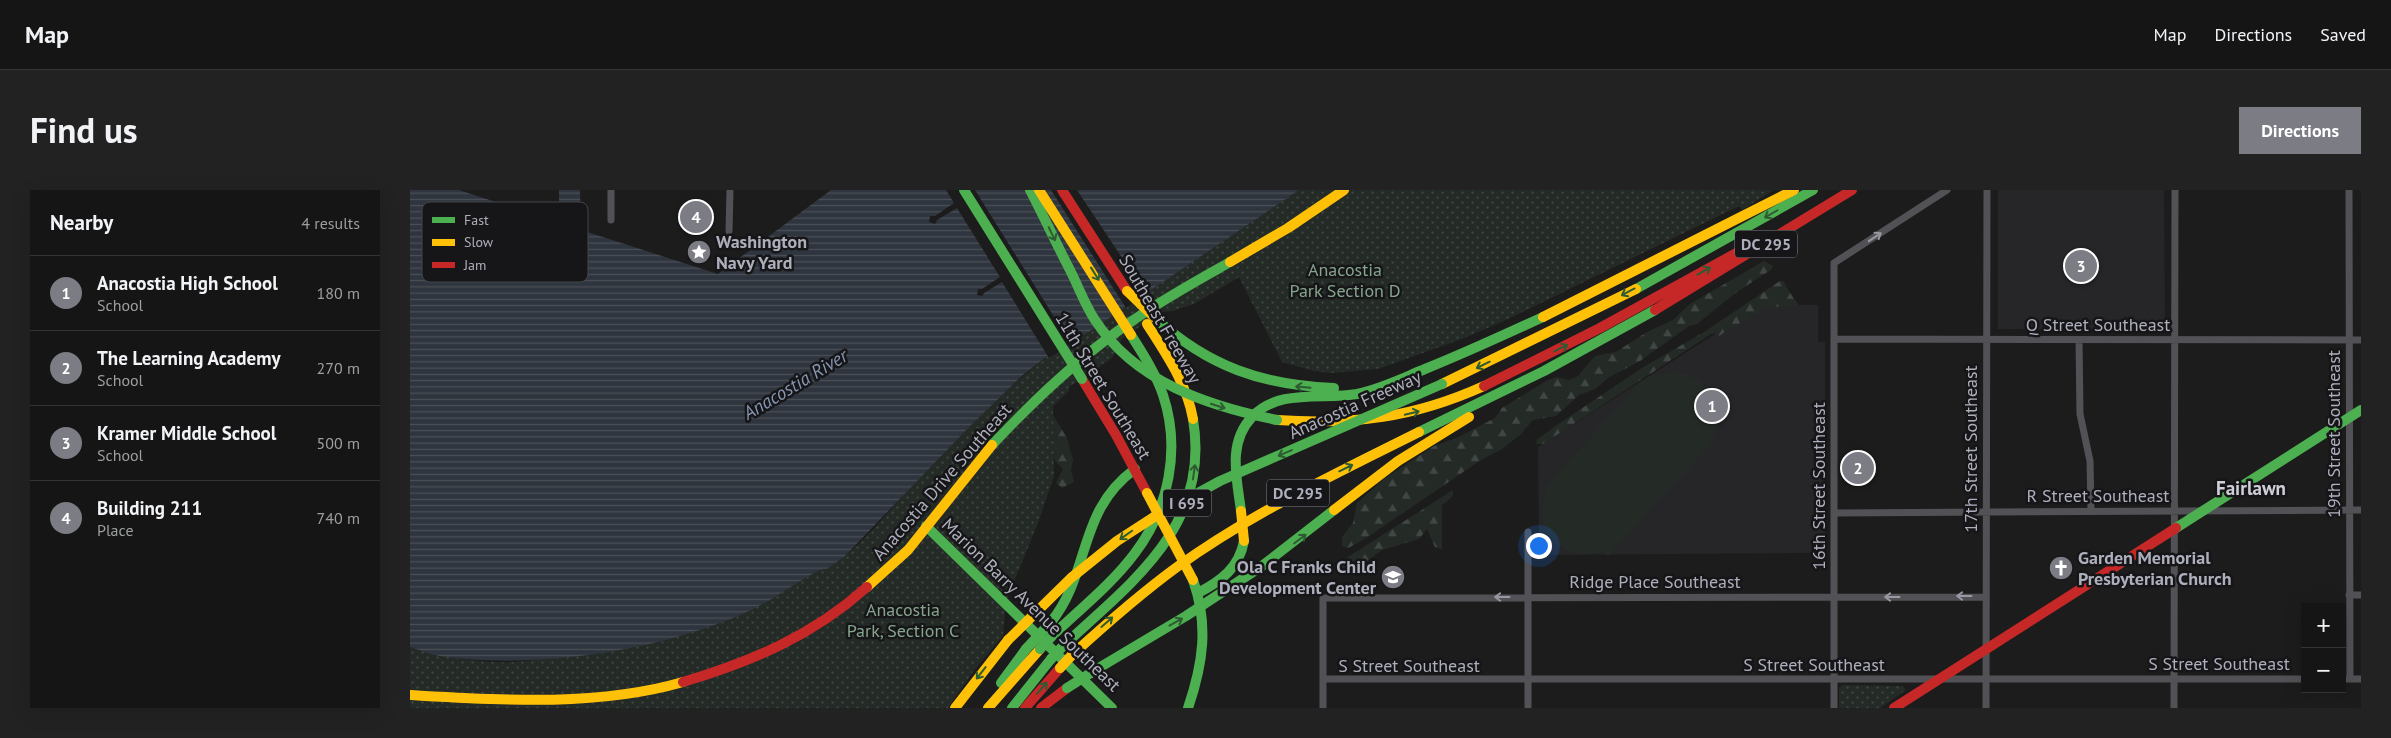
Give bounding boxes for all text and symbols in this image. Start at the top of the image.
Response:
text: Map [25,19,69,50]
text: Map [2154,23,2186,46]
text: Directions [2214,23,2292,46]
text: Saved [2320,23,2366,46]
text: Find us [30,107,138,153]
button: Directions [2239,107,2361,154]
pin: 4 [680,198,712,236]
legend [422,202,588,282]
text: Nearby [50,209,113,236]
one-way arrow [1764,210,1778,220]
text: Fast [464,211,489,229]
text: 4 results [301,213,360,233]
one-way arrow [1048,226,1057,241]
place label: Washington Navy Yard [716,230,807,274]
road number: DC 295 [1735,231,1797,258]
one-way arrow [1868,232,1882,242]
text: Slow [464,233,494,251]
place icon: Washington Navy Yard [686,239,712,265]
pin: 3 [2065,247,2097,285]
street label: Southeast Freeway [1114,250,1207,388]
text: Jam [463,256,486,274]
park label: Anacostia Park Section D [1290,258,1401,302]
one-way arrow [1696,266,1710,276]
one-way arrow [1090,267,1100,281]
text: Anacostia High School [97,271,278,295]
text: 1 [61,283,71,303]
text: 180 m [317,283,360,303]
one-way arrow [1621,288,1636,297]
text: School [97,295,143,315]
street label: 11th Street Southeast [1050,308,1156,464]
street label: Q Street Southeast [2026,313,2170,336]
water label: Anacostia River [737,342,853,425]
one-way arrow [1553,343,1568,353]
text: The Learning Academy [97,346,281,370]
street label: 19th Street Southeast [2322,350,2345,518]
text: 2 [61,358,71,378]
text: 270 m [317,358,360,378]
one-way arrow [1476,361,1491,370]
street label: Anacostia Freeway [1285,365,1425,444]
street label: 17th Street Southeast [1959,365,1982,533]
text: School [97,370,143,390]
one-way arrow [1295,382,1311,392]
pin: 1 [1696,387,1728,425]
street label: Anacostia Drive Southeast [867,398,1016,565]
one-way arrow [1210,401,1226,411]
street label: 16th Street Southeast [1807,402,1830,570]
one-way arrow [1404,408,1420,417]
text: Kramer Middle School [97,421,276,445]
text: 3 [61,433,71,453]
text: 500 m [317,433,360,453]
text: School [97,445,143,465]
one-way arrow [1278,449,1293,458]
pin: 2 [1842,449,1874,487]
one-way arrow [1339,463,1354,473]
one-way arrow [1189,464,1199,480]
district label: Fairlawn [2216,476,2286,500]
road number: DC 295 [1267,480,1329,506]
street label: R Street Southeast [2027,484,2169,507]
road number: I 695 [1163,490,1211,516]
text: Building 211 [97,496,202,520]
text: 4 [61,508,71,528]
text: 740 m [317,508,360,528]
street label: Marion Barry Avenue Southeast [937,513,1126,696]
text: Place [97,520,134,540]
one-way arrow [1119,530,1133,540]
your location [1526,533,1552,559]
one-way arrow [1293,534,1307,544]
place label: Garden Memorial Presbyterian Church [2078,546,2232,590]
place label: Ola C Franks Child Development Center [1219,555,1377,599]
church icon: Garden Memorial Presbyterian Church [2048,555,2074,581]
school or university icon: Ola C Franks Child Development Center [1380,564,1406,590]
street label: Ridge Place Southeast [1569,570,1741,593]
one-way arrow [1956,591,1972,601]
one-way arrow [1494,592,1510,602]
one-way arrow [1884,592,1900,602]
park label: Anacostia Park, Section C [847,598,959,642]
map controls [2301,603,2346,693]
button: + [2301,603,2346,648]
one-way arrow [1101,616,1114,628]
one-way arrow [1168,616,1183,626]
button: − [2301,648,2346,693]
street label: S Street Southeast [2148,652,2290,675]
street label: S Street Southeast [1743,653,1885,676]
street label: S Street Southeast [1338,654,1480,677]
one-way arrow [975,666,986,679]
one-way arrow [1037,682,1048,695]

